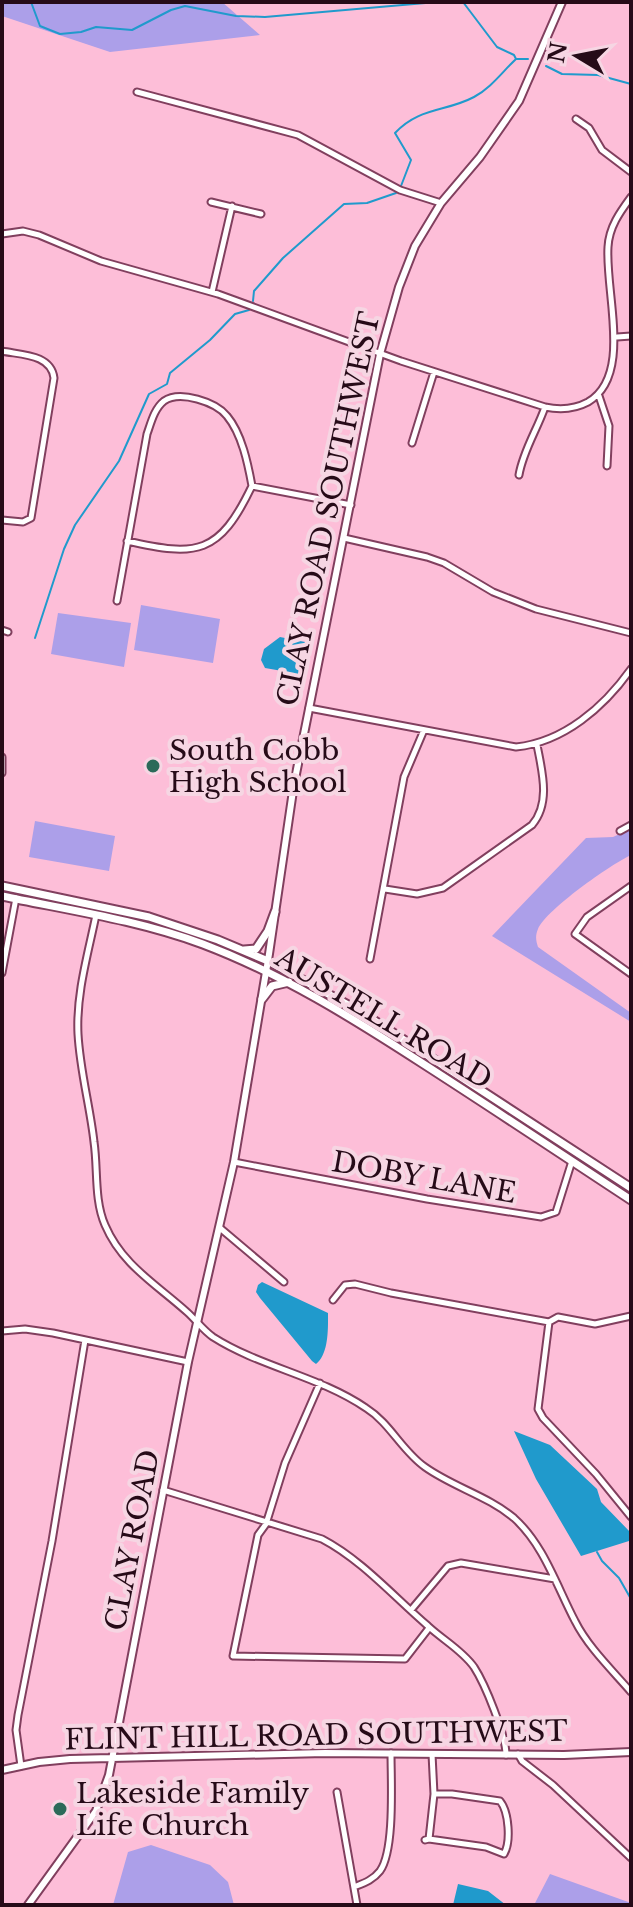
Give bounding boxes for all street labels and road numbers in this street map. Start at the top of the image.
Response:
street label: CLAY ROAD SOUTHWEST [270,308,387,709]
street label: AUSTELL ROAD [268,939,498,1097]
street label: DOBY LANE [329,1144,519,1211]
street label: CLAY ROAD [98,1447,167,1633]
street label: FLINT HILL ROAD SOUTHWEST [64,1714,568,1757]

